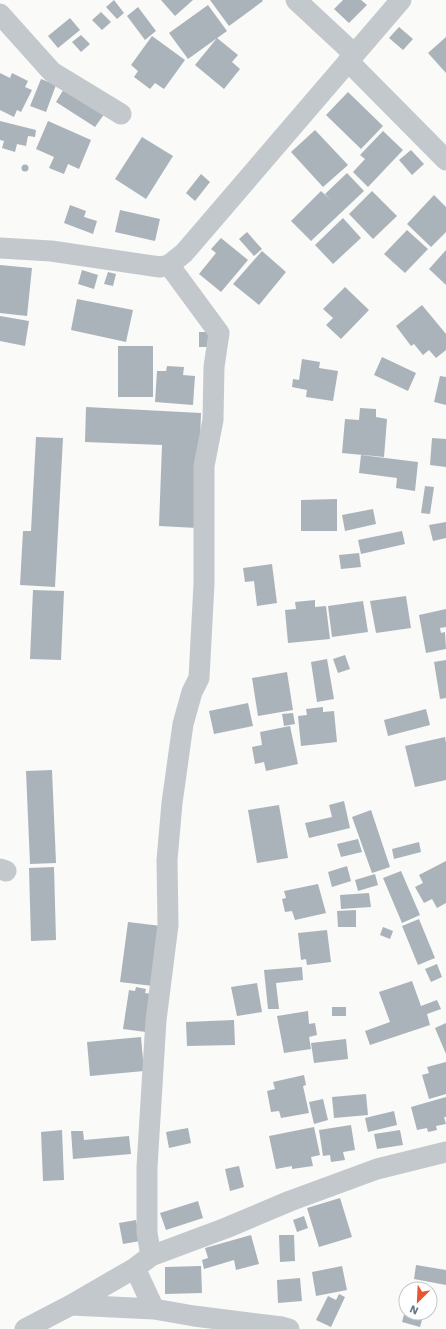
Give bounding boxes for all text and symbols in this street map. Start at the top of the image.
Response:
north arrow [398,1281,438,1321]
text: N [408,1302,421,1317]

